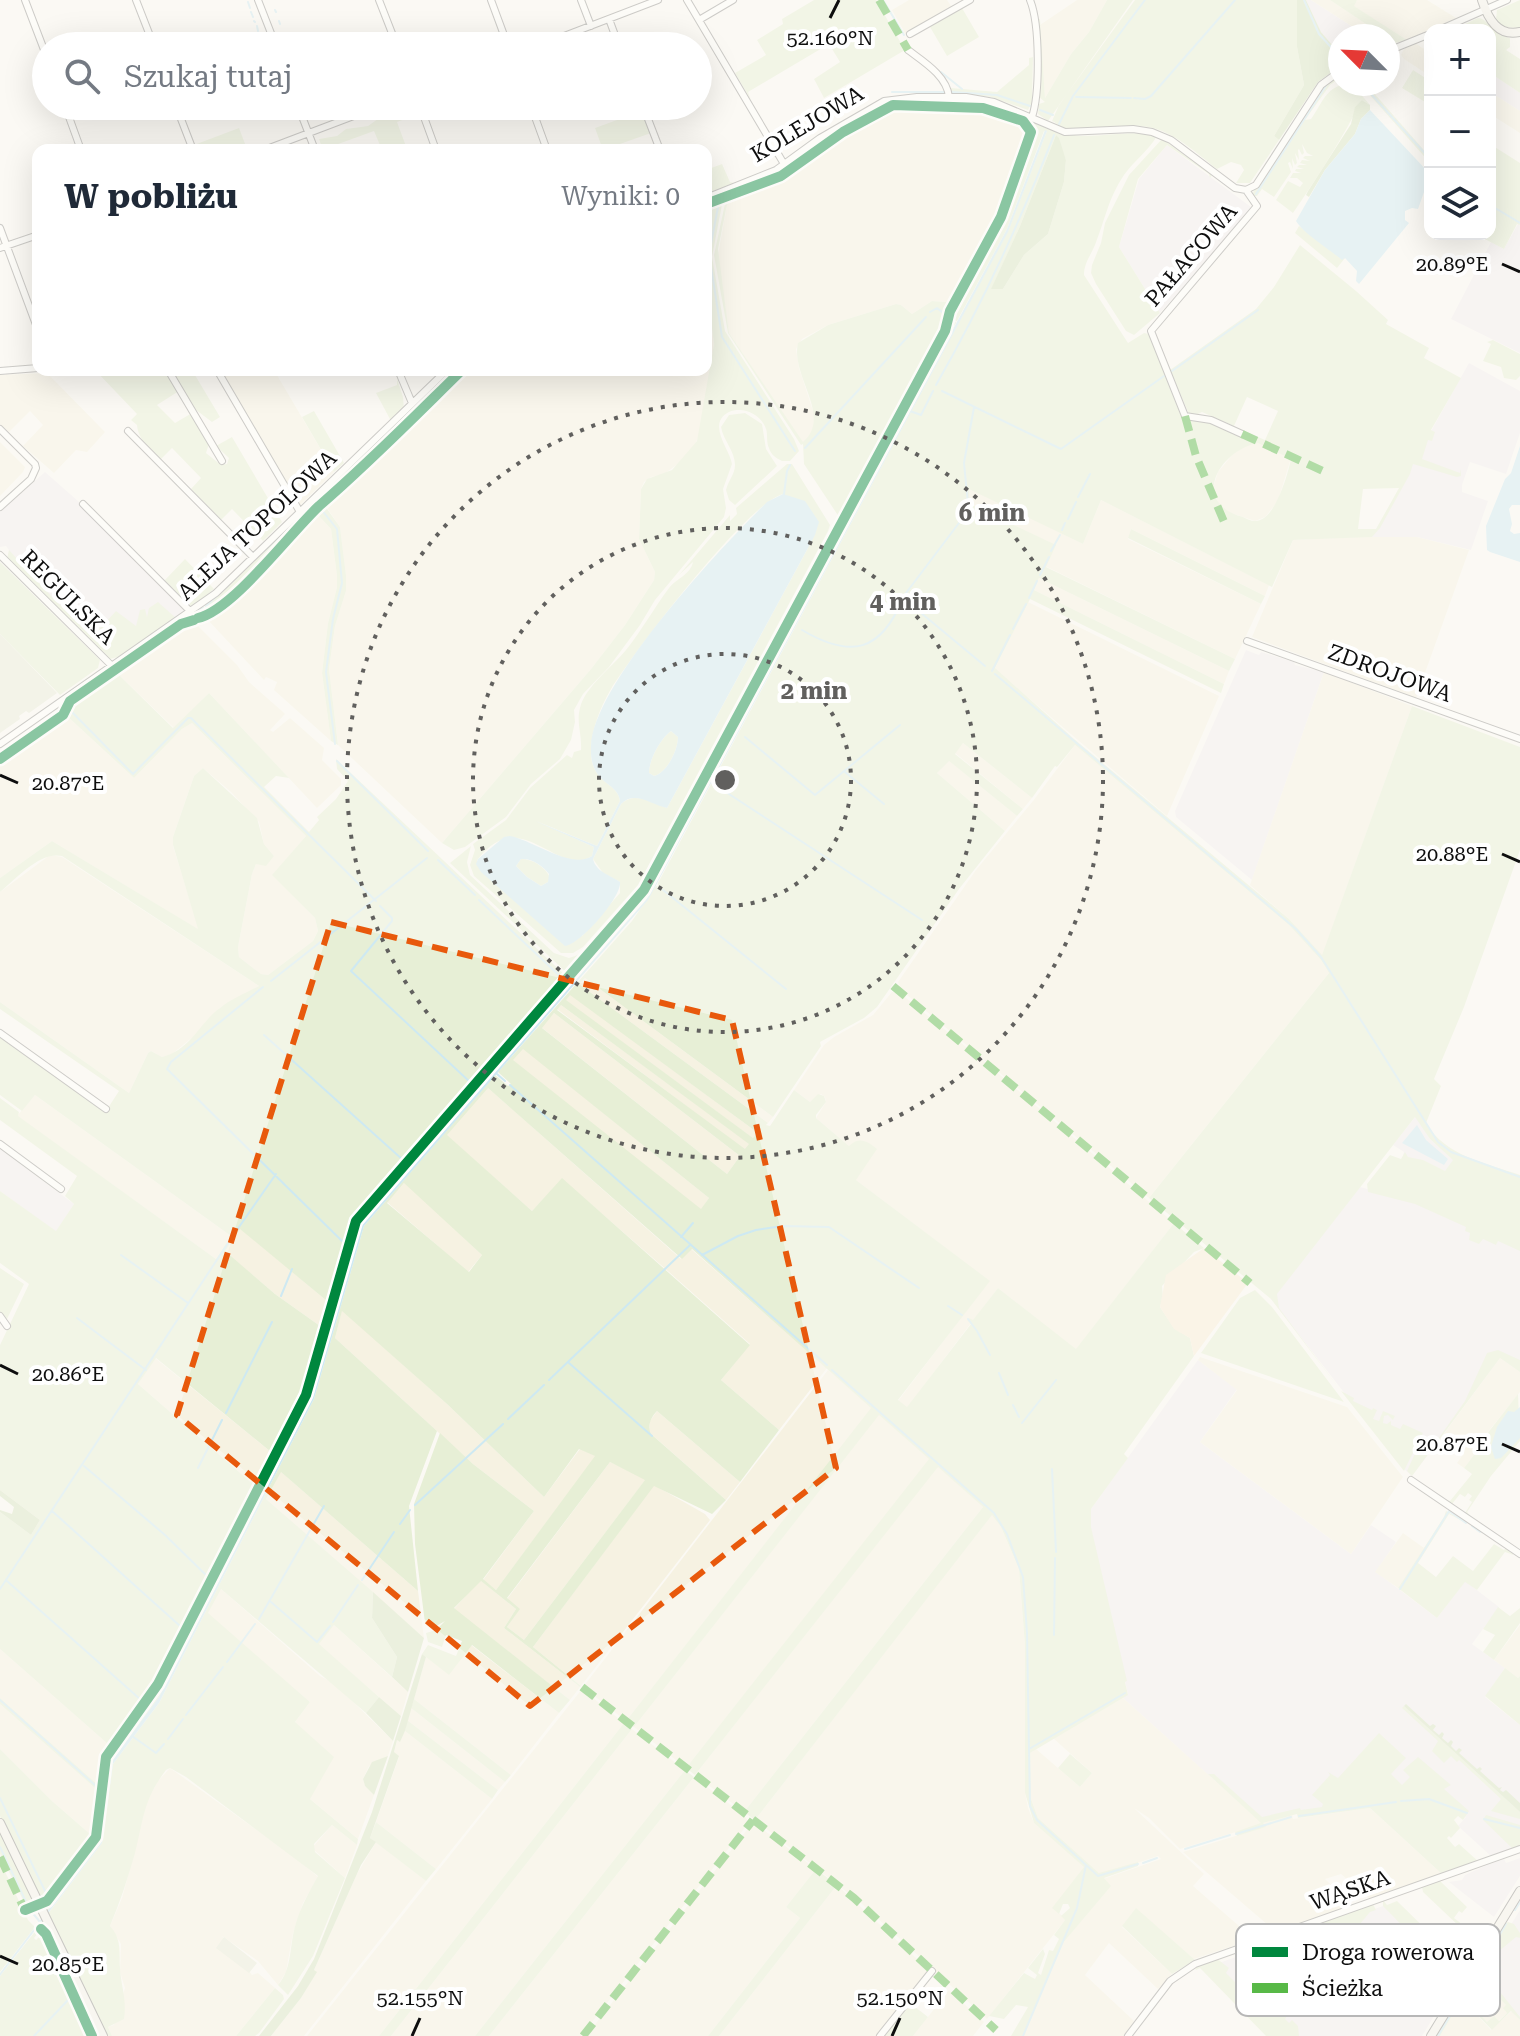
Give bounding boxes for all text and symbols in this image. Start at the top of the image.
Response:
north arrow [1328,24,1400,96]
map controls [1424,24,1496,240]
button: + [1424,24,1496,96]
text: 52.160°N [787,26,873,50]
search box [32,32,712,120]
icon: search [60,54,104,98]
text: Szukaj tutaj [124,59,292,94]
street label: KOLEJOWA [746,80,868,167]
button: − [1424,96,1496,168]
button: layers [1424,168,1496,240]
text: W pobliżu [64,176,238,216]
text: Wyniki: 0 [561,181,680,211]
street label: PAŁACOWA [1140,198,1243,311]
text: 20.89°E [1416,252,1488,276]
street label: ALEJA TOPOLOWA [173,445,342,605]
text: 6 min [959,499,1025,527]
street label: REGULSKA [16,545,121,650]
text: 4 min [870,588,936,616]
street label: ZDROJOWA [1325,639,1456,707]
text: 2 min [781,677,847,705]
centre of rings [711,766,739,794]
text: 20.87°E [32,771,104,795]
text: 20.88°E [1416,842,1488,866]
text: 20.86°E [32,1362,104,1386]
text: 20.87°E [1416,1432,1488,1456]
street label: WĄSKA [1307,1864,1394,1915]
legend [1236,1924,1500,2016]
text: Droga rowerowa [1302,1940,1474,1965]
text: 20.85°E [32,1952,104,1976]
text: Ścieżka [1302,1974,1383,2001]
text: 52.155°N [377,1986,463,2010]
text: 52.150°N [857,1986,943,2010]

